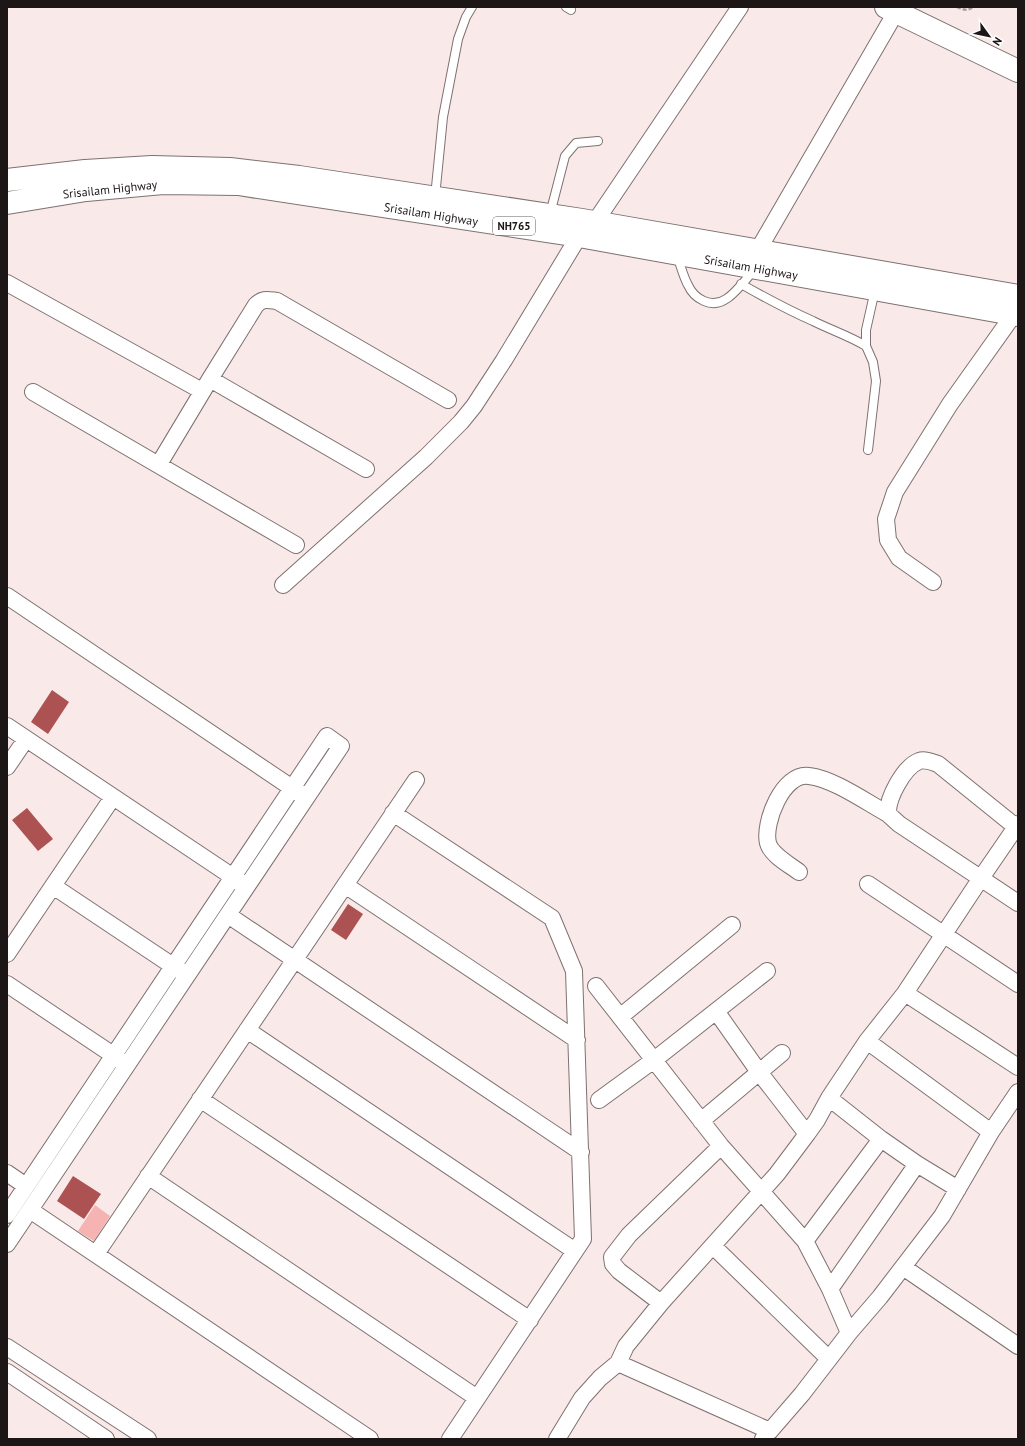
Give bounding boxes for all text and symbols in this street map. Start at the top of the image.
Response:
north arrow [969,16,1009,56]
text: N [990,35,1005,48]
street label: Srisailam Highway [62,177,158,201]
street label: Srisailam Highway [383,199,479,229]
road number: NH765 [493,217,535,235]
street label: Srisailam Highway [703,251,799,283]

